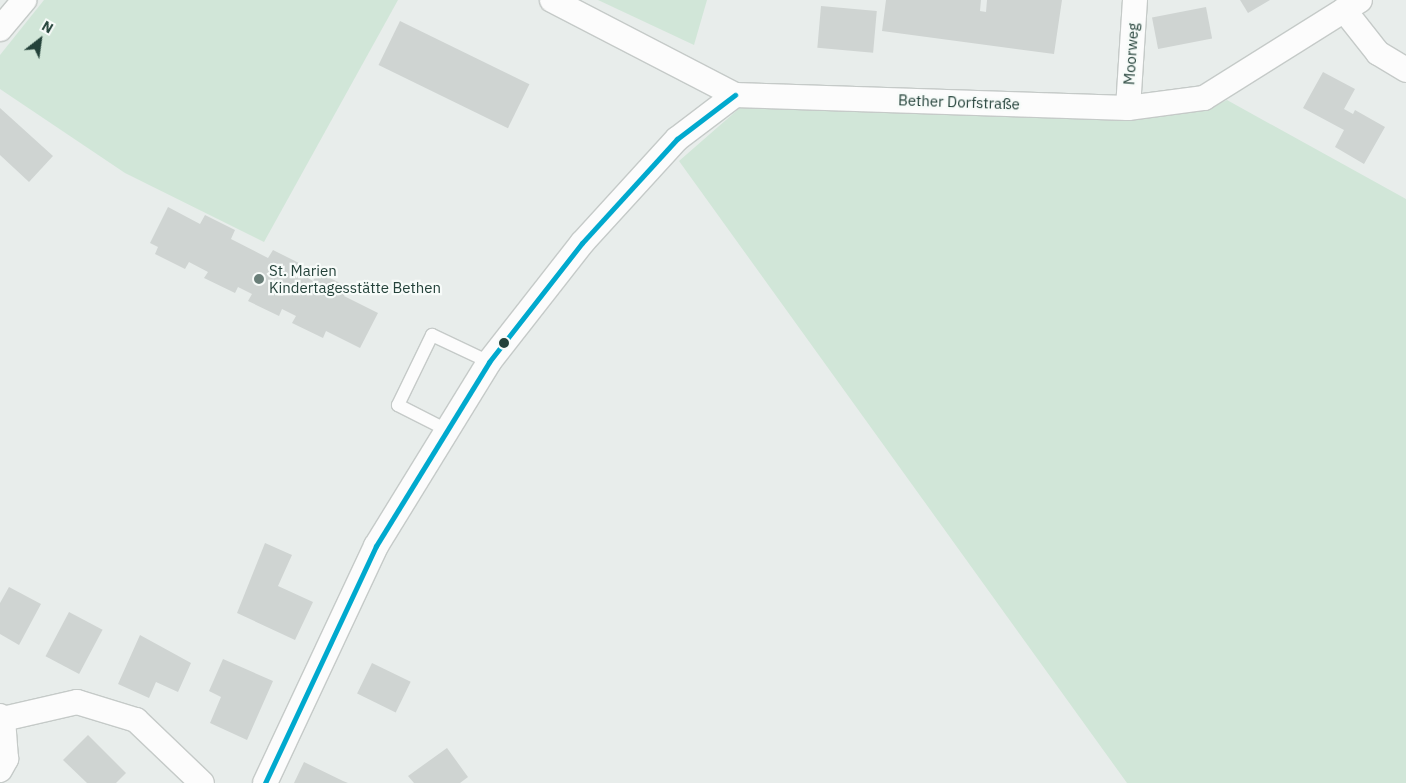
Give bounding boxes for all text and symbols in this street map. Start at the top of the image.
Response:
north arrow [15,15,65,65]
text: N [39,17,56,37]
street label: Moorweg [1120,22,1142,86]
street label: Bether Dorfstraße [898,91,1020,113]
place label: St. Marien Kindertagesstätte Bethen [269,261,441,296]
marker: St. Marien Kindertagesstätte Bethen [253,273,265,285]
unlabelled marker [499,338,509,348]

